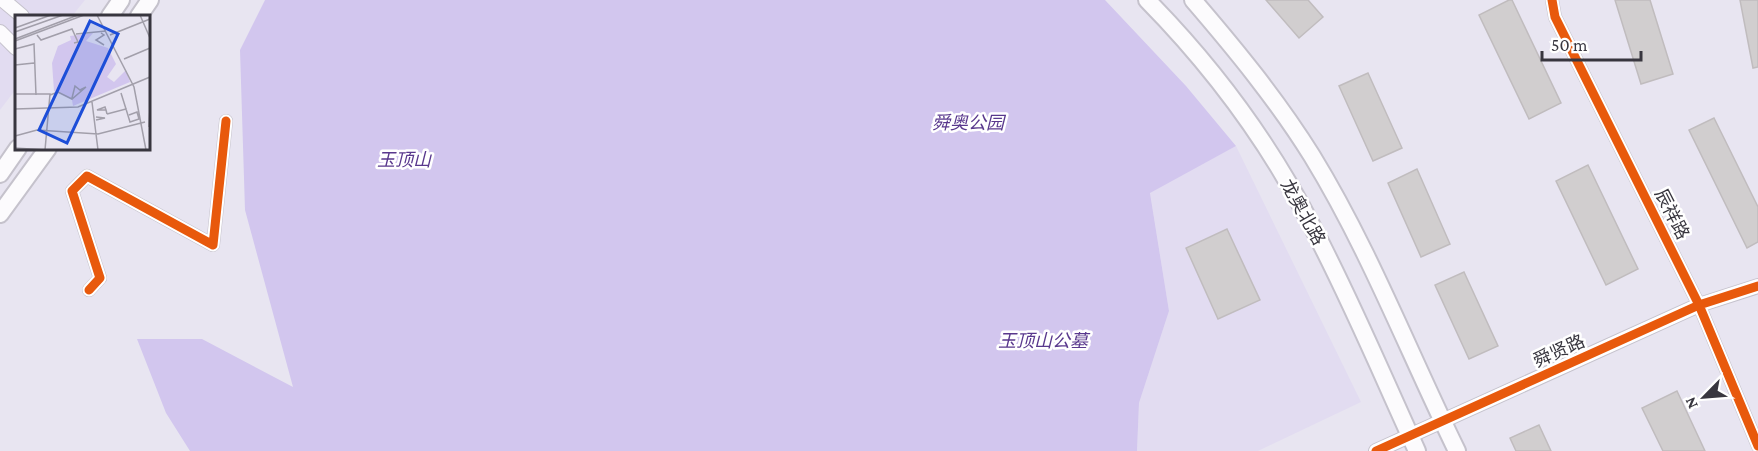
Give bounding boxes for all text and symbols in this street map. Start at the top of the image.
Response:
inset map [15,15,150,150]
scale bar [1542,24,1641,62]
text: 50 m [1551,35,1588,55]
park label: 舜奥公园 [932,113,1007,133]
park label: 玉顶山 [377,150,432,170]
street label: 龙奥北路 [1277,176,1329,248]
street label: 辰祥路 [1651,185,1693,243]
park label: 玉顶山公墓 [998,331,1091,351]
street label: 舜贤路 [1530,331,1588,371]
north arrow [1674,367,1734,427]
text: N [1681,395,1701,412]

